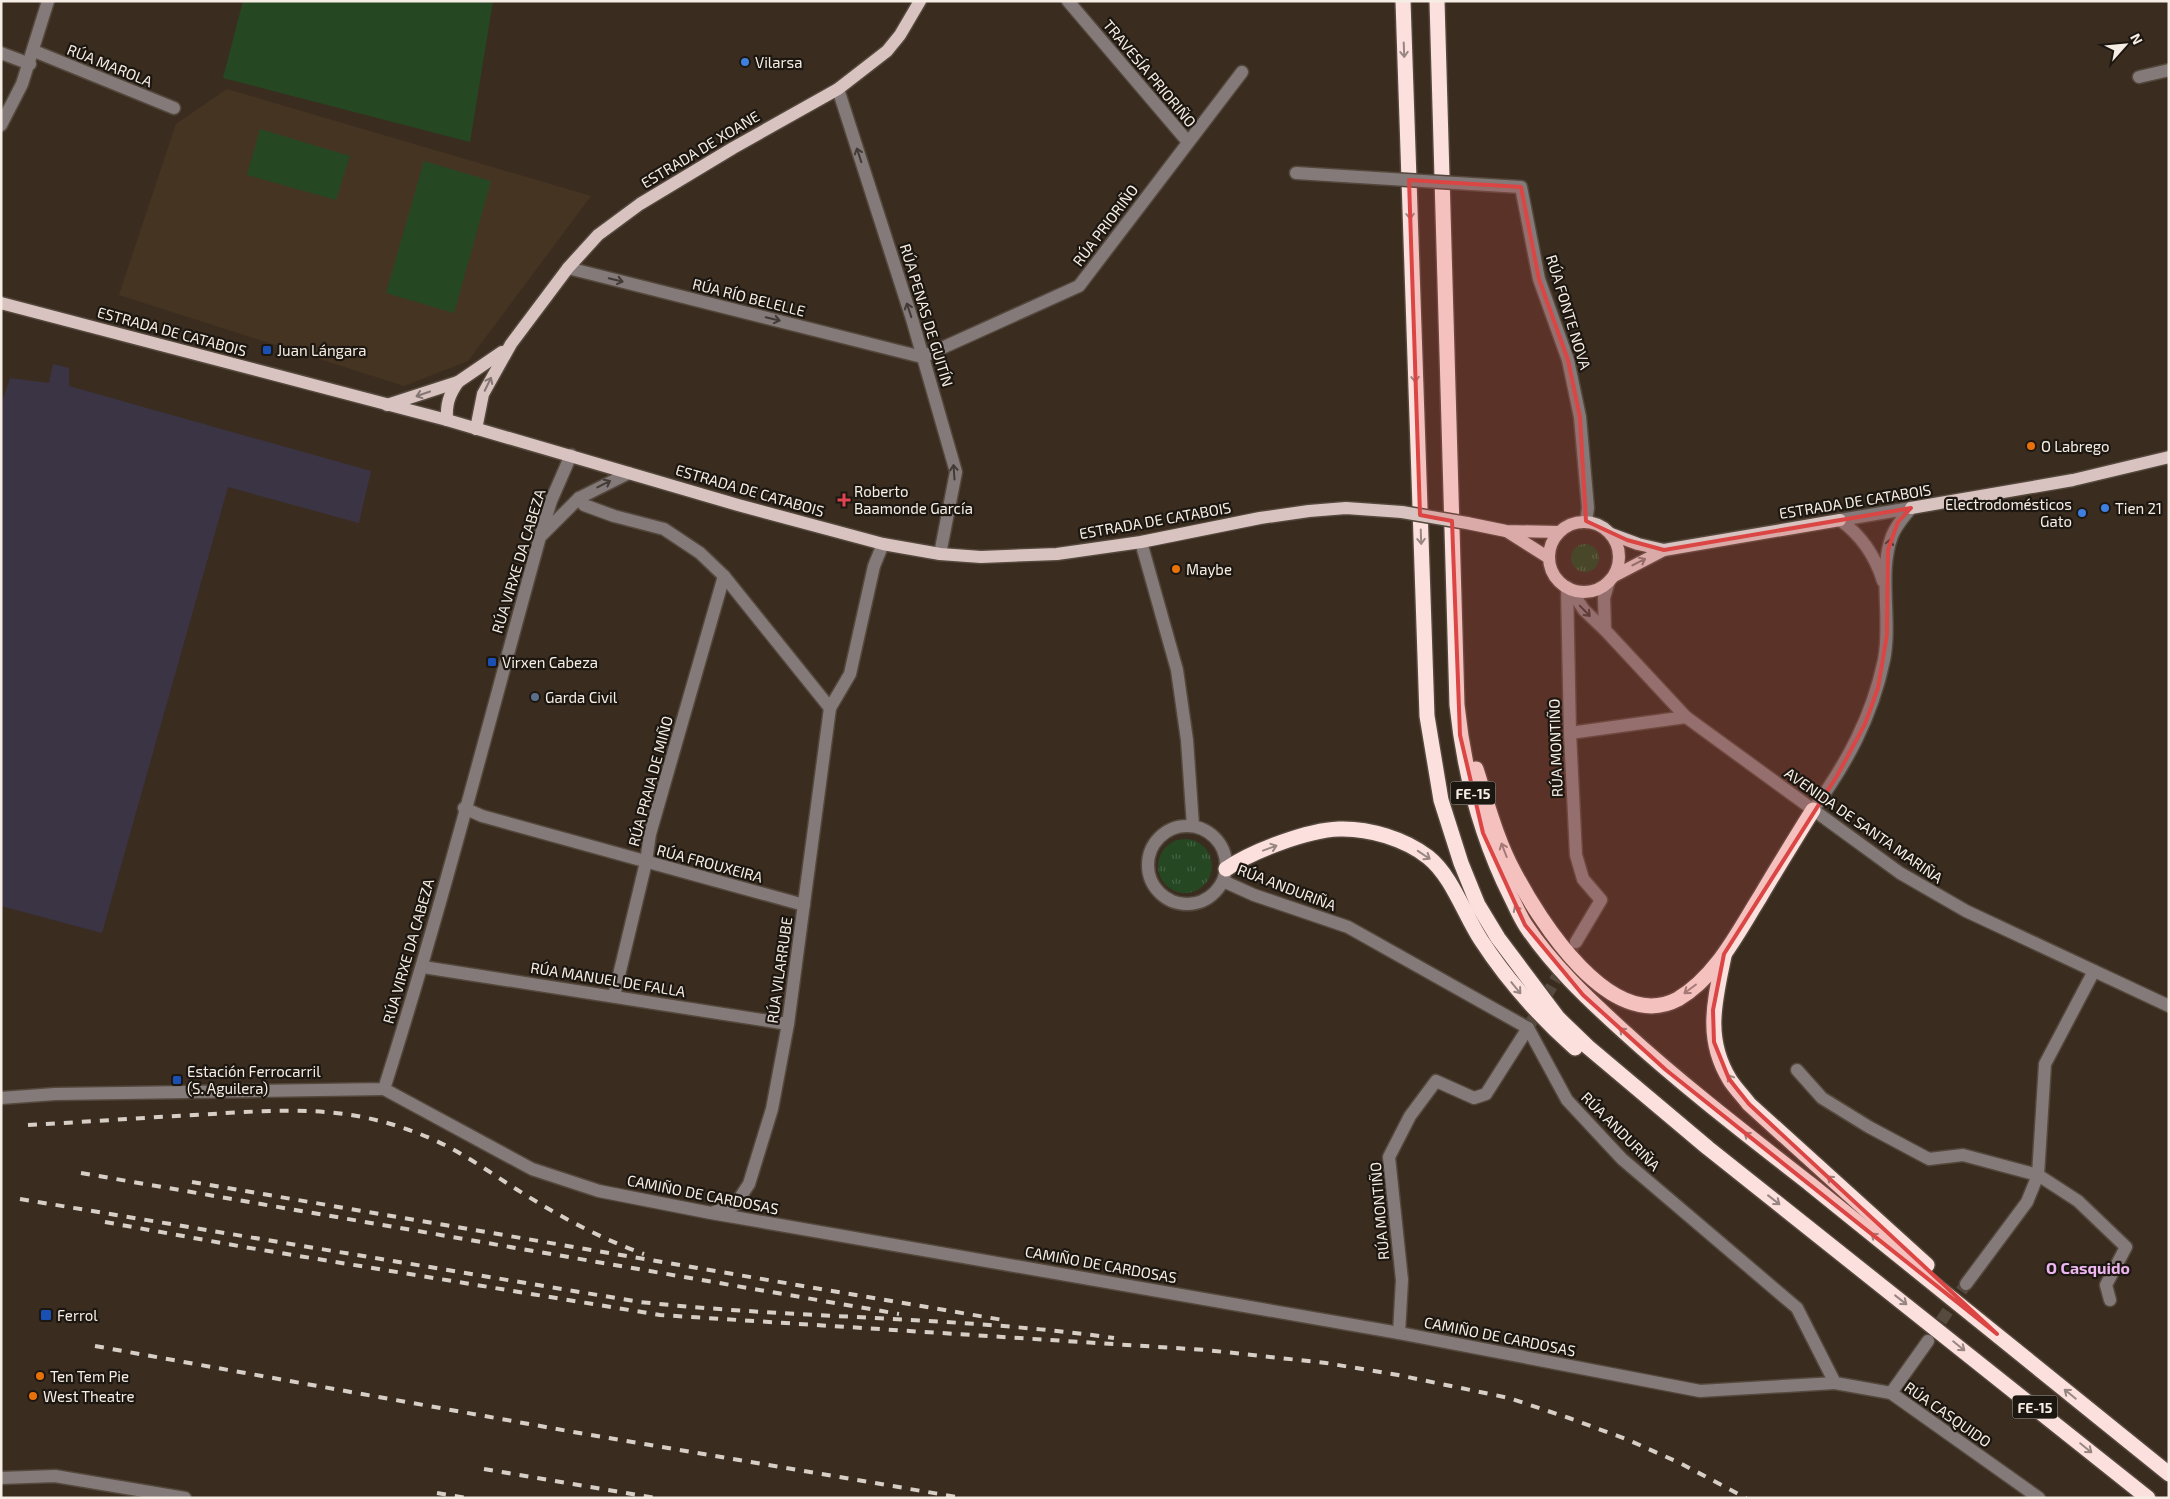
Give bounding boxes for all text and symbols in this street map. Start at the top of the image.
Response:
street label: TRAVESÍA PRIORIÑO [1100,16,1200,130]
north arrow [2100,20,2150,70]
text: N [2127,31,2147,47]
street label: RÚA MAROLA [65,40,156,91]
one-way arrow [1399,42,1409,58]
place label: Vilarsa [755,53,802,71]
marker: Vilarsa [739,56,751,68]
street label: ESTRADA DE XOANE [637,106,763,192]
one-way arrow [854,147,864,163]
street label: RÚA PRIORIÑO [1069,181,1141,269]
one-way arrow [1405,204,1414,220]
street label: RÚA PENAS DE GUITÍN [897,241,957,389]
street label: RÚA FONTE NOVA [1543,252,1595,372]
street label: RÚA RÍO BELELLE [691,274,807,320]
one-way arrow [607,276,623,285]
street label: ESTRADA DE CATABOIS [95,302,249,360]
one-way arrow [904,302,913,318]
one-way arrow [765,315,781,324]
place label: Juan Lángara [277,341,366,359]
marker: Juan Lángara [261,344,273,356]
one-way arrow [1411,367,1420,383]
one-way arrow [484,377,493,392]
one-way arrow [416,390,431,399]
place label: O Labrego [2041,437,2110,455]
marker: O Labrego [2025,440,2037,452]
street label: ESTRADA DE CATABOIS [674,460,826,520]
one-way arrow [950,464,959,480]
one-way arrow [596,479,611,488]
street label: ESTRADA DE CATABOIS [1778,480,1932,522]
place label: Roberto Baamonde García [854,482,973,517]
street label: RÚA VIRXE DA CABEZA [487,486,549,635]
marker: Roberto Baamonde García [838,494,850,506]
place label: Electrodomésticos Gato [1945,495,2072,530]
street label: ESTRADA DE CATABOIS [1078,498,1232,542]
place label: Tien 21 [2115,499,2162,517]
marker: Tien 21 [2099,502,2111,514]
marker: Electrodomésticos Gato [2076,507,2088,519]
one-way arrow [1416,528,1426,545]
one-way arrow [1885,539,1894,555]
one-way arrow [1631,557,1646,566]
place label: Maybe [1186,560,1232,578]
marker: Maybe [1170,563,1182,575]
one-way arrow [1579,605,1591,618]
place label: Virxen Cabeza [502,653,598,671]
marker: Virxen Cabeza [486,656,498,668]
place label: Garda Civil [545,688,618,706]
marker: Garda Civil [529,691,541,703]
street label: RÚA MONTIÑO [1544,698,1566,798]
street label: RÚA PRAIA DE MIÑO [624,714,676,848]
street label: AVENIDA DE SANTA MARIÑA [1781,763,1947,887]
road number: FE-15 [1450,781,1496,804]
street label: RÚA FROUXEIRA [655,840,766,886]
one-way arrow [1499,842,1508,857]
one-way arrow [1262,843,1277,852]
one-way arrow [1417,850,1431,860]
street label: RÚA ANDURIÑA [1235,860,1339,914]
street label: RÚA VIRXE DA CABEZA [379,876,438,1026]
one-way arrow [1513,904,1523,919]
street label: RÚA VILARRUBE [763,916,795,1024]
street label: RÚA MANUEL DE FALLA [529,958,687,1000]
one-way arrow [1511,981,1522,994]
one-way arrow [1683,984,1697,994]
one-way arrow [1619,1027,1631,1039]
place label: Estación Ferrocarril (S. Aguilera) [187,1062,321,1097]
marker: Estación Ferrocarril (S. Aguilera) [171,1074,183,1086]
one-way arrow [1726,1074,1737,1088]
street label: RÚA ANDURIÑA [1578,1088,1665,1175]
one-way arrow [1744,1131,1757,1142]
street label: RÚA MONTIÑO [1366,1161,1392,1261]
street label: CAMIÑO DE CARDOSAS [626,1170,780,1218]
one-way arrow [1826,1175,1839,1187]
one-way arrow [1767,1194,1780,1205]
one-way arrow [1871,1232,1884,1243]
street label: CAMIÑO DE CARDOSAS [1024,1242,1178,1286]
district label: O Casquido [2046,1258,2130,1277]
one-way arrow [1895,1294,1908,1305]
place label: Ferrol [57,1306,98,1324]
marker: Ferrol [39,1308,53,1322]
street label: CAMIÑO DE CARDOSAS [1423,1312,1577,1360]
one-way arrow [1952,1340,1965,1351]
place label: Ten Tem Pie [50,1367,129,1385]
marker: Ten Tem Pie [34,1370,46,1382]
street label: RÚA CASQUIDO [1901,1377,1995,1451]
place label: West Theatre [43,1387,135,1405]
one-way arrow [2064,1388,2077,1399]
marker: West Theatre [27,1390,39,1402]
road number: FE-15 [2012,1395,2058,1418]
one-way arrow [2079,1442,2092,1453]

